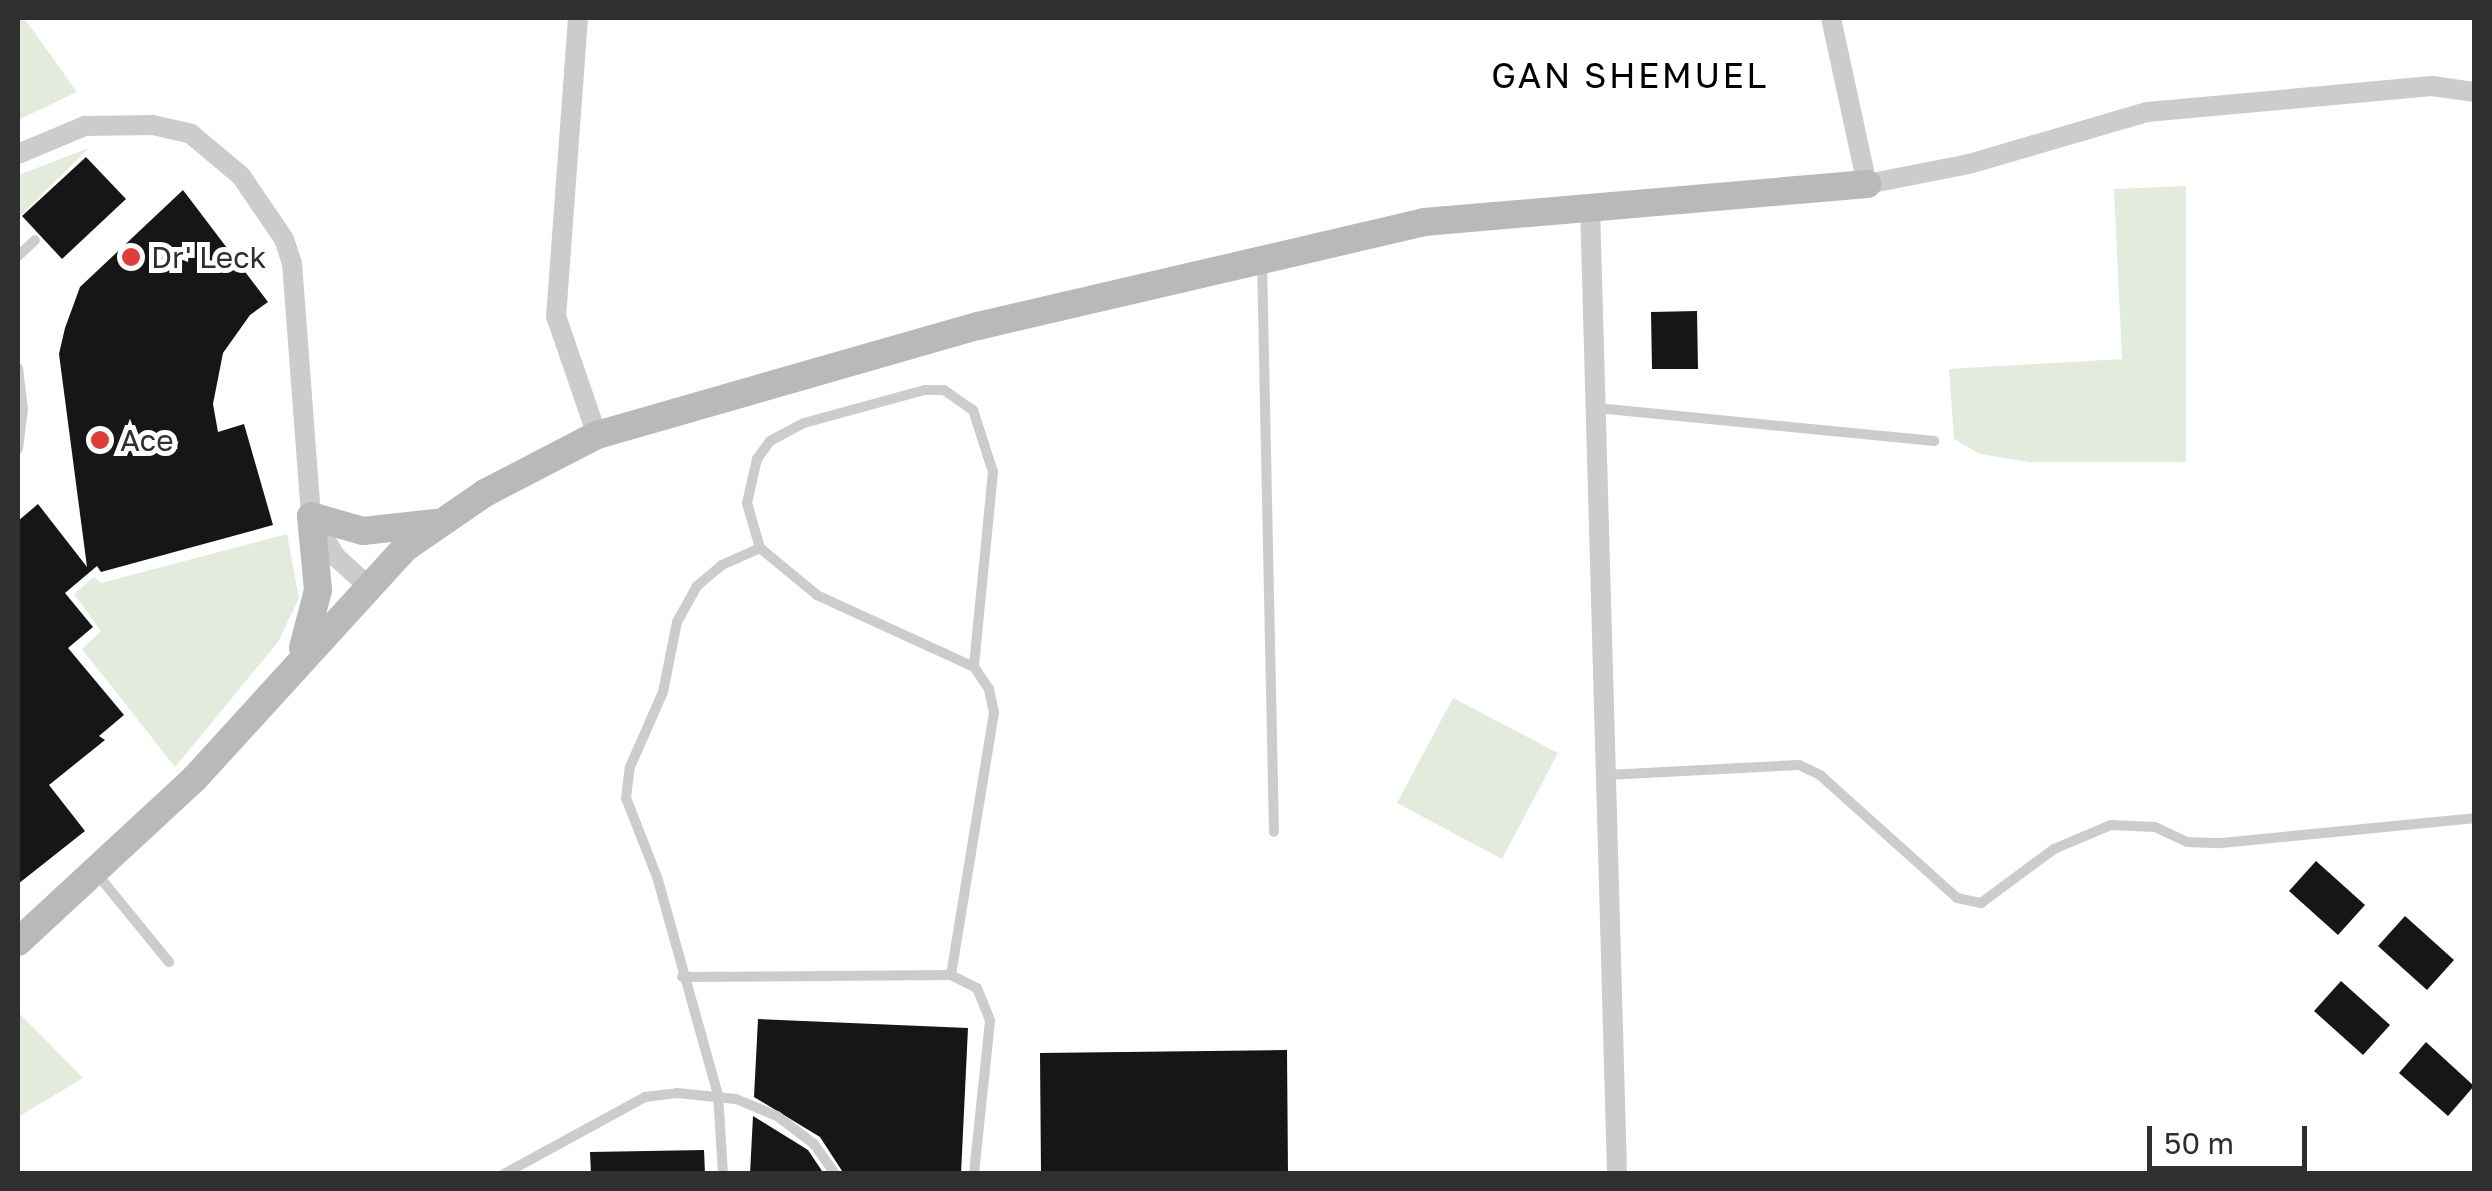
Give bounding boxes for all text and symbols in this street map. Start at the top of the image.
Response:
district label: GAN SHEMUEL [1491,54,1769,96]
place label: Dr' Leck [151,239,266,275]
marker: Dr' Leck [120,246,142,268]
place label: Ace [120,422,174,458]
marker: Ace [89,429,111,451]
scale bar [2152,1106,2312,1168]
text: 50 m [2164,1125,2234,1161]

